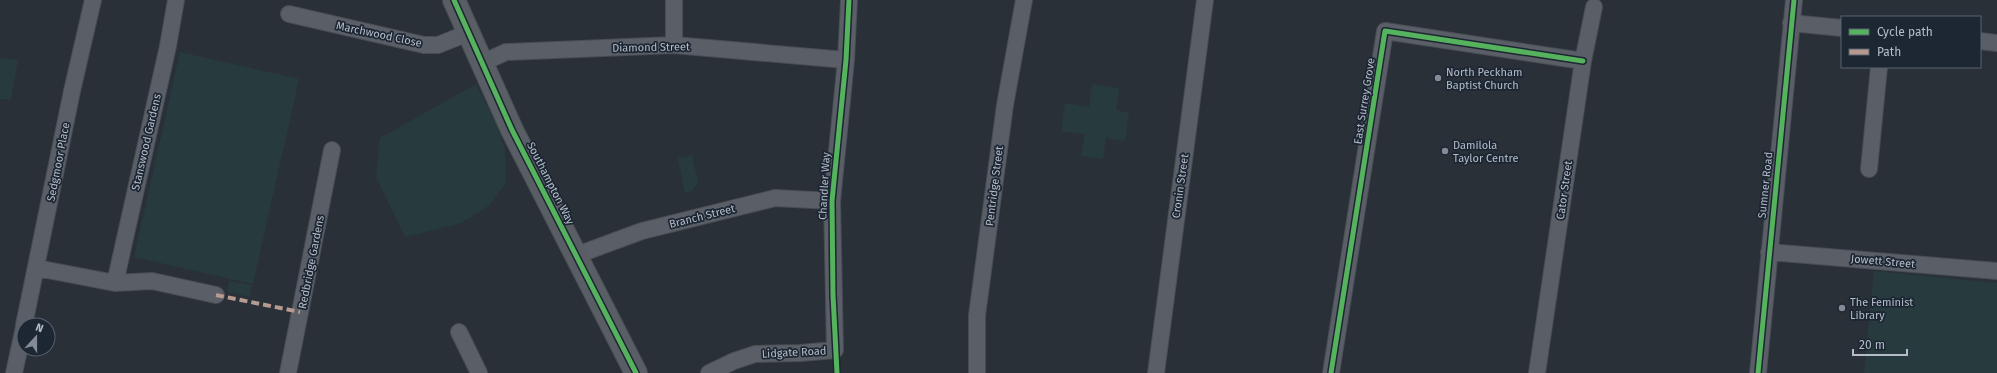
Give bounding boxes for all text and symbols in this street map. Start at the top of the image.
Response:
legend [1841,16,1981,68]
street label: Marchwood Close [335,19,423,50]
text: Cycle path [1877,25,1933,39]
street label: Diamond Street [612,40,690,55]
text: Path [1877,45,1901,59]
street label: East Surrey Grove [1351,57,1378,145]
place label: North Peckham Baptist Church [1446,66,1522,92]
marker: North Peckham Baptist Church [1433,73,1443,83]
street label: Stanswood Gardens [129,93,164,192]
street label: Sedgmoor Place [44,121,73,203]
place label: Damilola Taylor Centre [1453,139,1518,165]
street label: Southampton Way [524,140,577,227]
street label: Pentridge Street [983,145,1006,227]
marker: Damilola Taylor Centre [1440,146,1450,156]
street label: Chandler Way [816,151,833,220]
street label: Sumner Road [1756,151,1775,219]
street label: Cronin Street [1170,153,1191,219]
street label: Cator Street [1554,160,1575,220]
street label: Branch Street [668,202,736,231]
street label: Redbridge Gardens [296,214,327,310]
street label: Jowett Street [1850,252,1916,271]
place label: The Feminist Library [1850,296,1913,322]
marker: The Feminist Library [1837,303,1847,313]
north arrow [16,317,56,357]
text: N [34,321,45,336]
scale bar [1853,331,1907,357]
text: 20 m [1859,338,1885,352]
street label: Lidgate Road [761,344,827,361]

